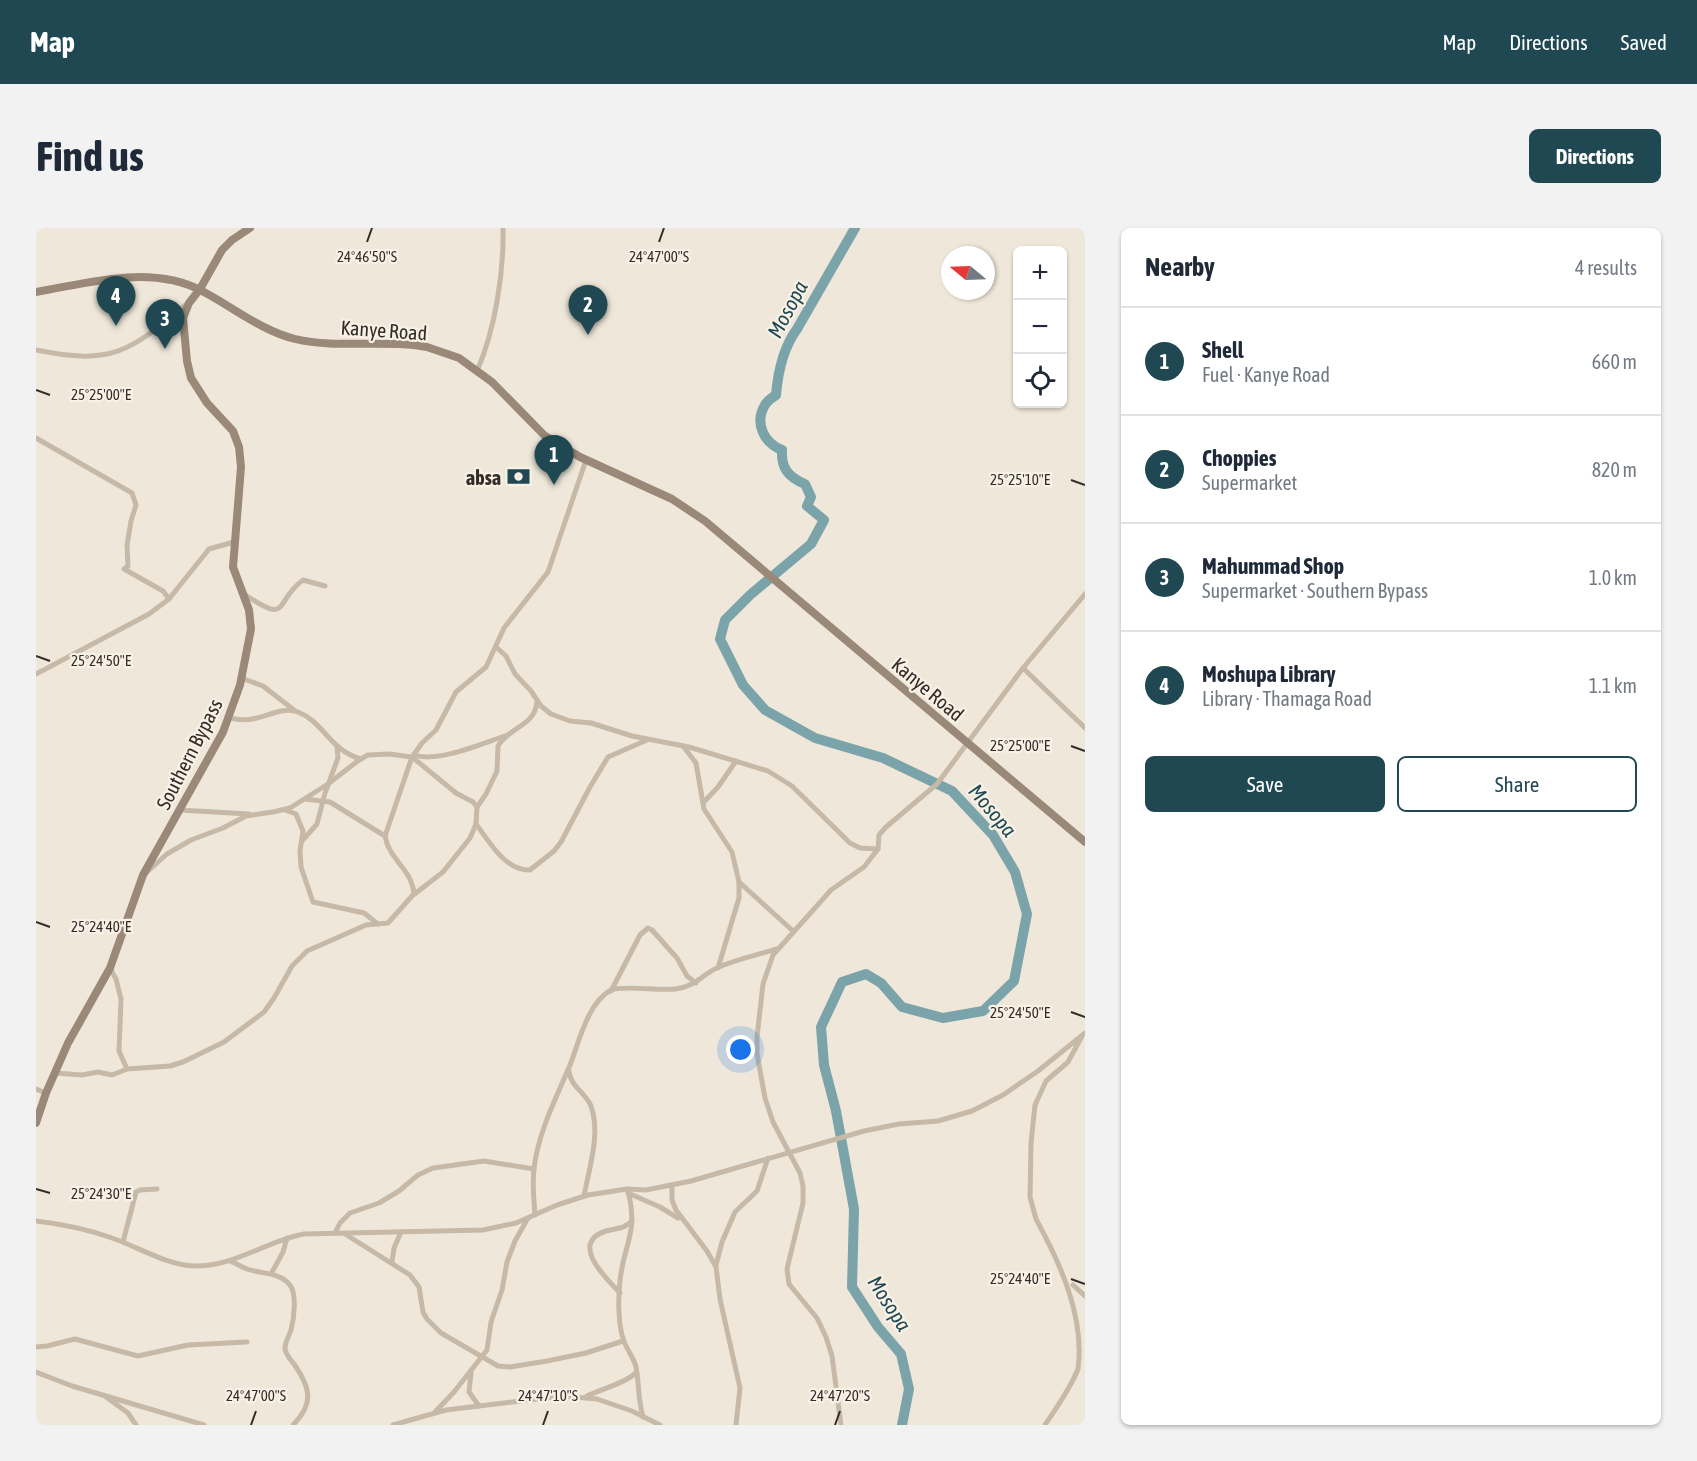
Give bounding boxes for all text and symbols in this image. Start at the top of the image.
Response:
text: Map [30,26,75,58]
text: Map [1442,30,1476,54]
text: Directions [1509,30,1588,54]
text: Saved [1621,30,1667,54]
button: Directions [1529,129,1661,183]
text: Find us [36,132,144,180]
north arrow [941,246,995,300]
map controls [1013,246,1067,408]
button: + [1013,246,1067,300]
text: 24°46'50"S [337,248,397,265]
text: 24°47'00"S [629,248,689,265]
text: Nearby [1145,252,1215,282]
text: 4 results [1575,256,1637,279]
pin: 4 [96,276,136,326]
water label: Mosopa [762,276,812,342]
pin: 2 [568,285,608,335]
pin: 3 [146,300,184,349]
button: − [1013,300,1067,354]
street label: Kanye Road [340,316,428,344]
text: Shell [1202,337,1244,363]
text: 1 [1160,350,1169,373]
text: 660 m [1592,350,1637,373]
button: locate [1013,354,1067,408]
text: Fuel · Kanye Road [1202,363,1330,386]
text: 25°25'00"E [71,386,132,403]
pin: 1 [534,436,574,485]
text: Choppies [1202,445,1277,471]
text: 2 [1160,458,1169,481]
text: 820 m [1592,458,1637,481]
bank icon: absa [506,464,532,490]
place label: absa [466,466,501,489]
text: 25°25'10"E [990,471,1051,488]
text: Supermarket [1202,471,1297,494]
text: Mahummad Shop [1202,553,1344,579]
text: 3 [1160,566,1169,589]
text: 1.0 km [1589,566,1637,589]
text: Supermarket · Southern Bypass [1202,579,1428,602]
text: 25°24'50"E [71,652,132,669]
street label: Kanye Road [887,652,969,726]
text: Moshupa Library [1202,661,1336,687]
text: 4 [1160,674,1169,697]
text: 1.1 km [1589,674,1637,697]
text: Library · Thamaga Road [1202,687,1372,710]
street label: Southern Bypass [151,695,227,813]
text: 25°25'00"E [990,737,1051,754]
button: Save [1145,756,1385,812]
button: Share [1397,756,1637,812]
water label: Mosopa [964,779,1022,841]
text: 25°24'40"E [71,918,132,935]
text: 25°24'50"E [990,1004,1051,1021]
your location [726,1035,755,1064]
text: 25°24'30"E [71,1185,132,1202]
text: 25°24'40"E [990,1270,1051,1287]
water label: Mosopa [863,1271,917,1335]
text: 24°47'00"S [226,1387,286,1404]
text: 24°47'10"S [518,1387,578,1404]
text: 24°47'20"S [810,1387,870,1404]

